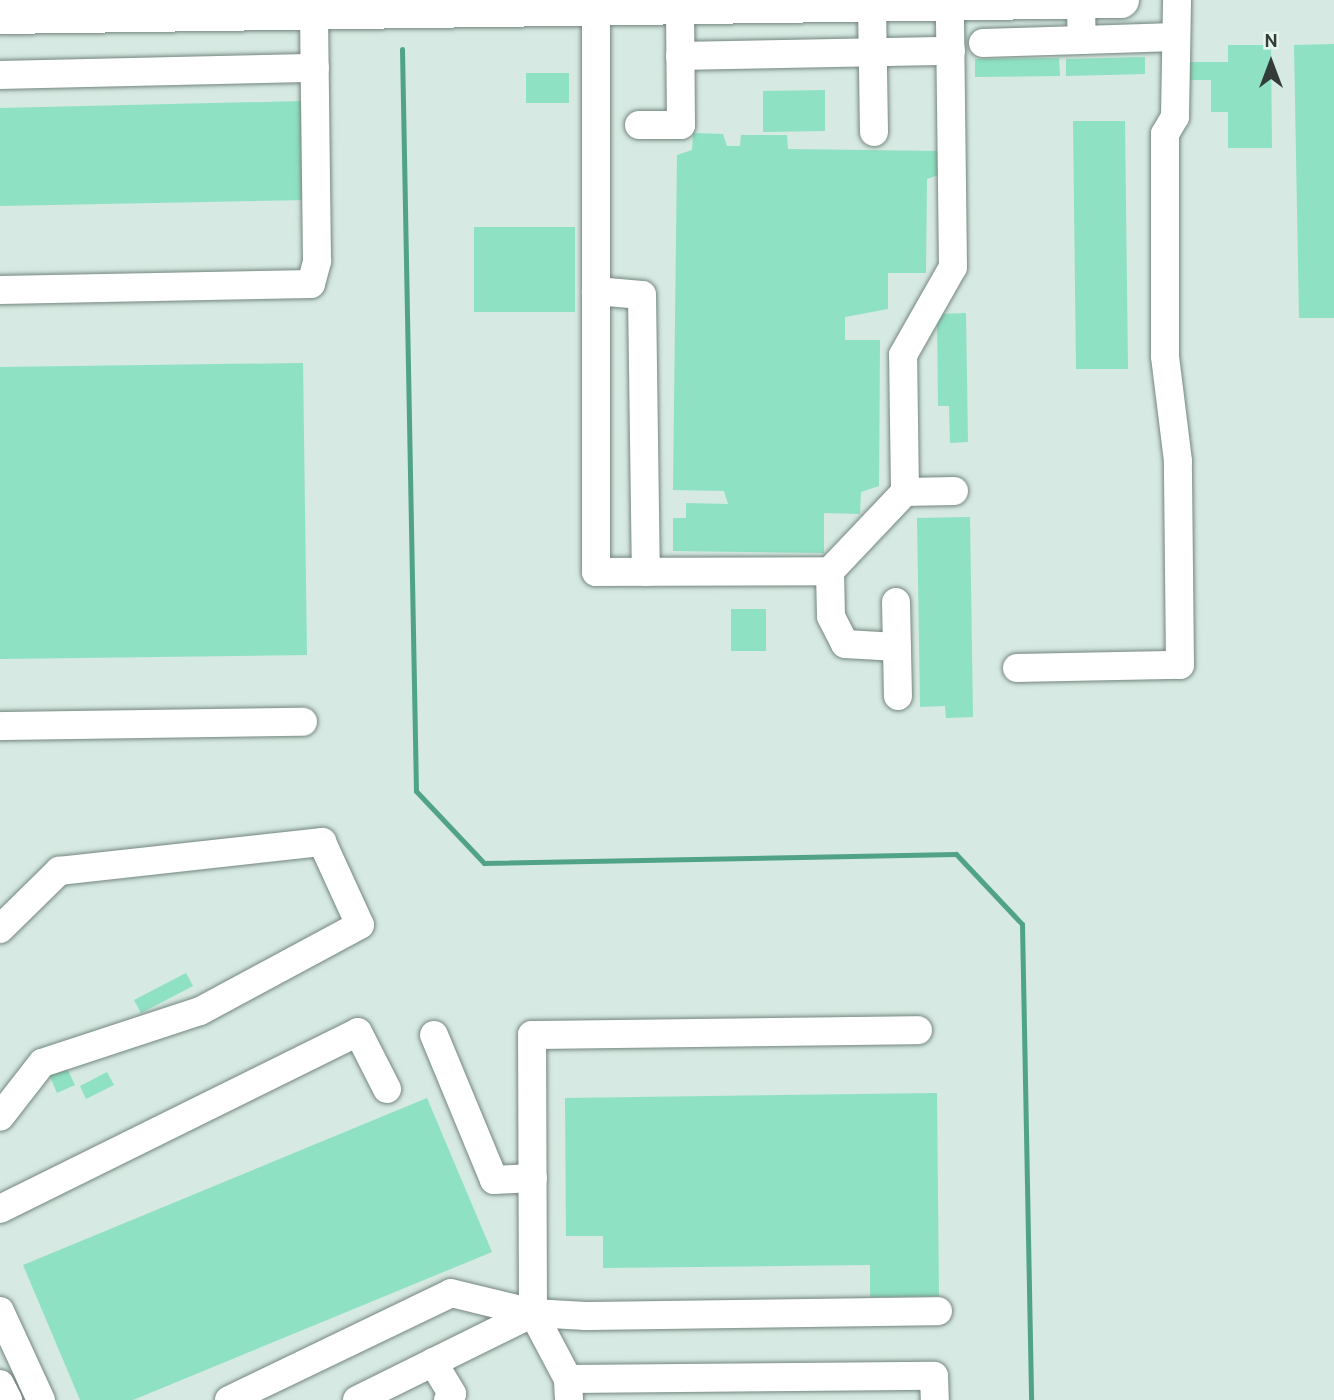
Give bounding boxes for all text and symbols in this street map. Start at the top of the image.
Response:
north arrow [1236,28,1306,98]
text: N [1264,30,1278,54]

